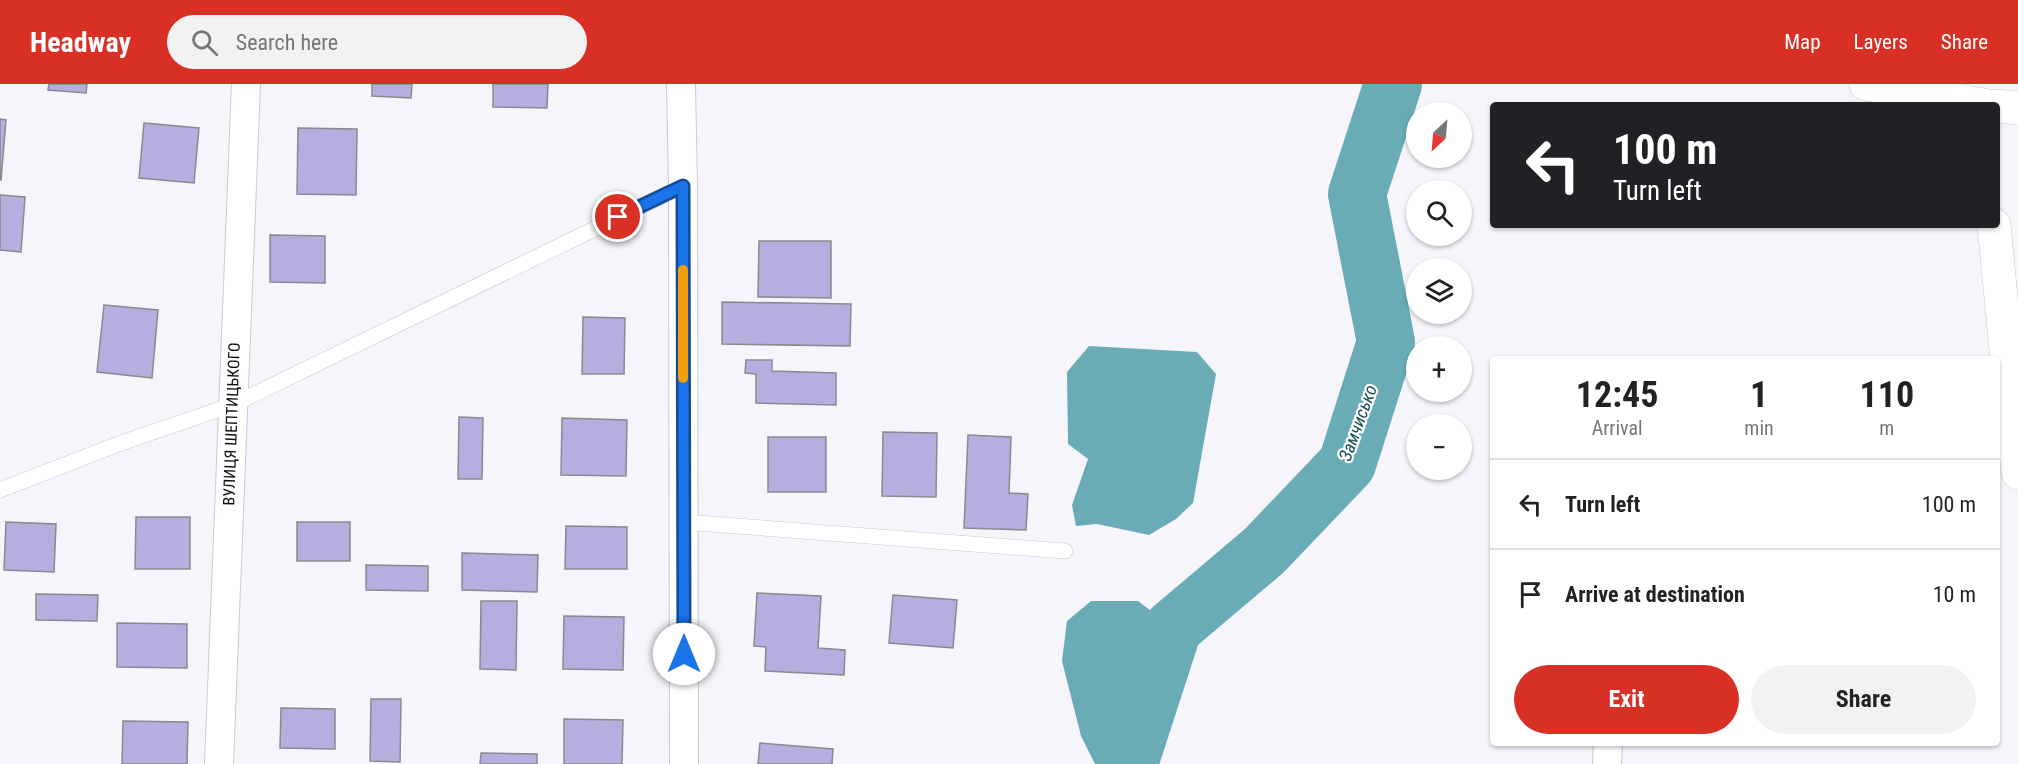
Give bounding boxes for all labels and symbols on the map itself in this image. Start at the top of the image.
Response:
north arrow [1406,102,1472,168]
pin [592,191,643,242]
street label: ВУЛИЦЯ ШЕПТИЦЬКОГО [219,342,244,506]
water label: Замчисько [1334,382,1381,464]
position arrow [652,622,716,686]

